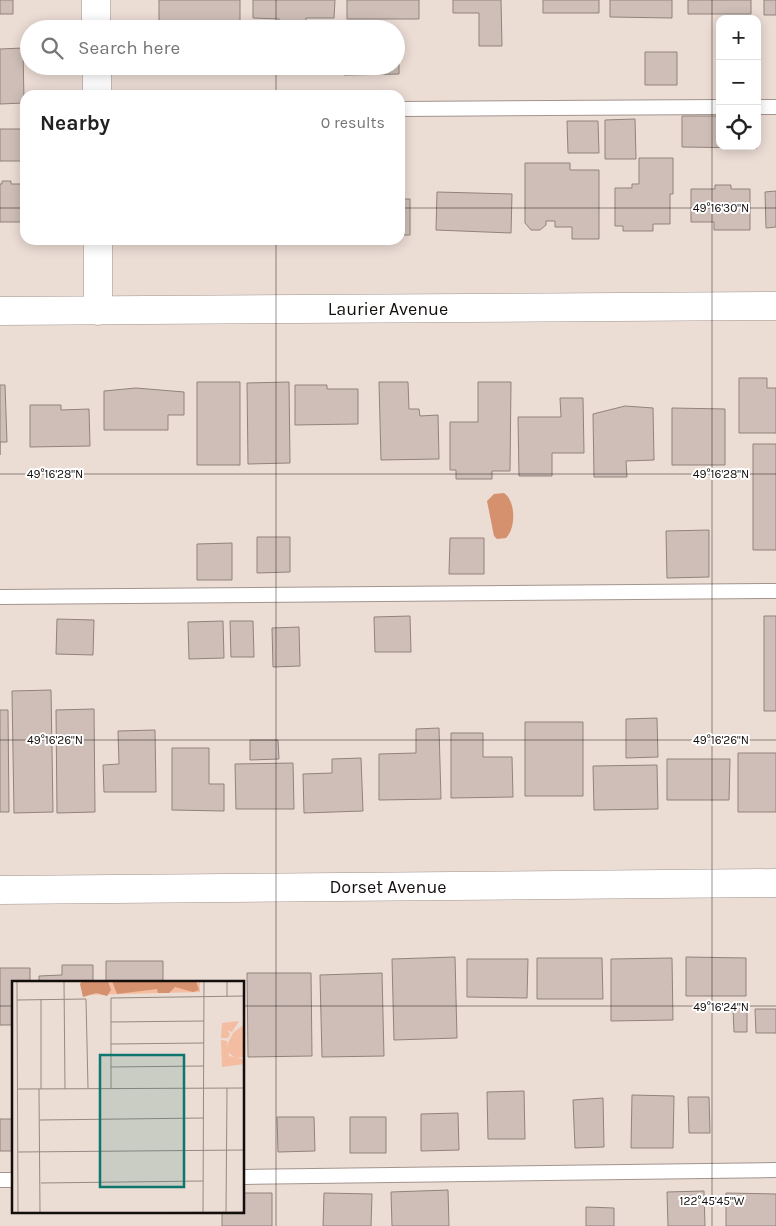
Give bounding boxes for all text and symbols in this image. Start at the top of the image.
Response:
map controls [716,15,761,150]
button: + [716,15,761,60]
search box [20,20,405,75]
icon: search [38,34,66,62]
text: Search here [78,37,180,59]
button: − [716,60,761,105]
button: locate [716,105,761,150]
text: Nearby [40,111,110,135]
text: 0 results [321,113,385,132]
text: 49°16'30"N [693,201,749,215]
street label: Laurier Avenue [328,298,448,320]
text: 49°16'28"N [27,467,83,481]
text: 49°16'28"N [693,467,749,481]
text: 49°16'26"N [27,733,83,747]
text: 49°16'26"N [693,733,749,747]
street label: Dorset Avenue [329,876,447,898]
inset map [12,981,245,1214]
text: 49°16'24"N [693,1000,749,1014]
text: 122°45'45"W [680,1194,745,1208]

